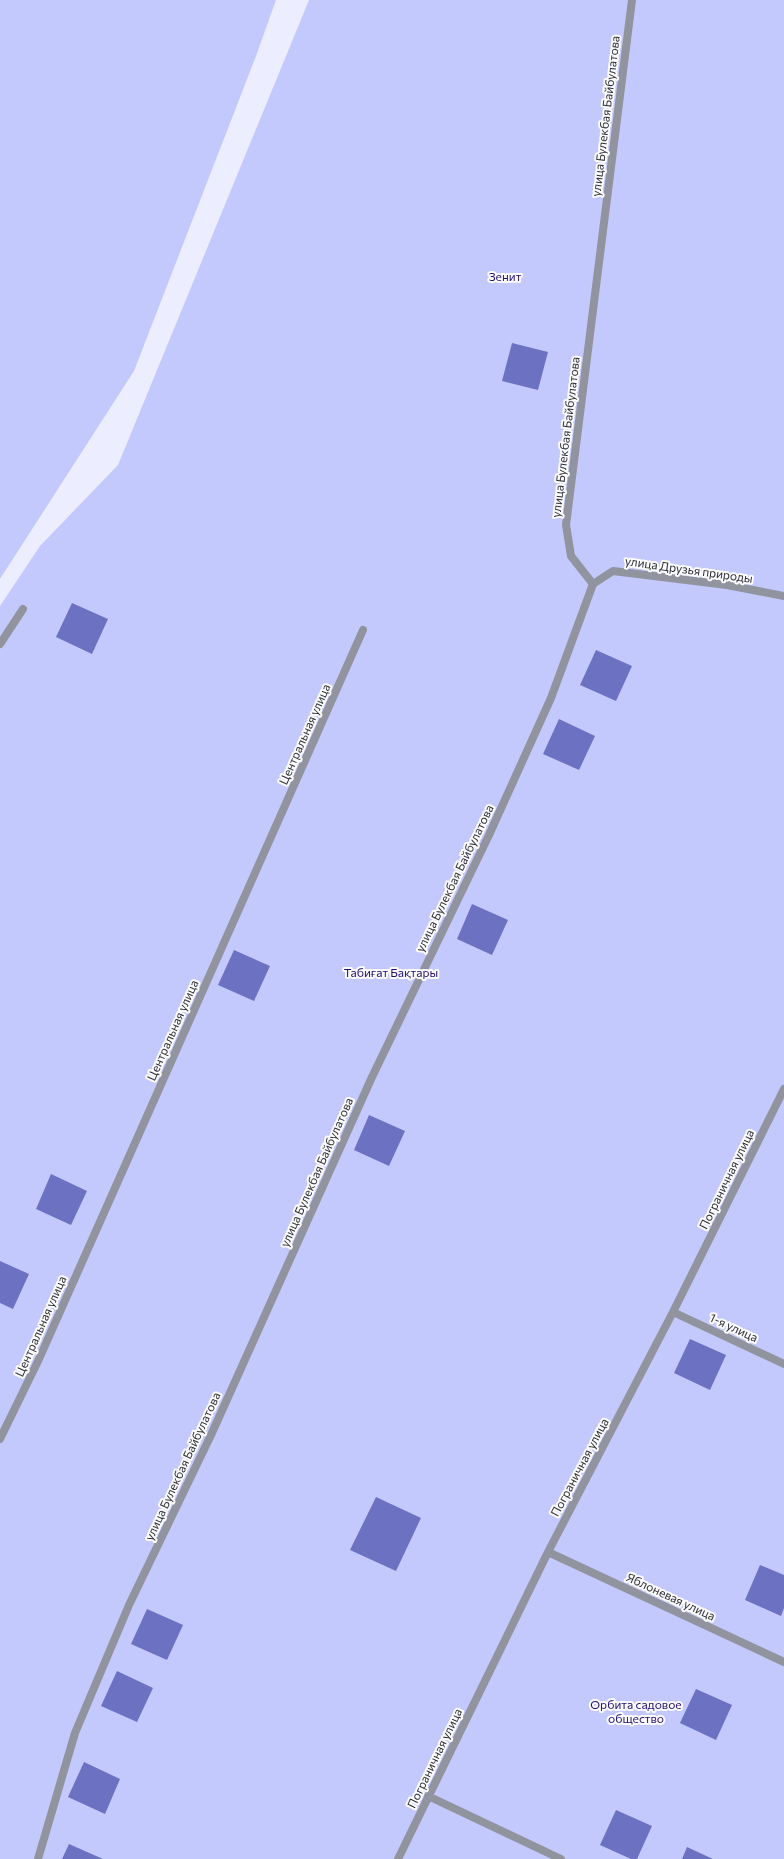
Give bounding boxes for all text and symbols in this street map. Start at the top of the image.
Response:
street label: улица Булекбая Байбулатова [588,35,622,197]
park label: Зенит [489,269,522,283]
street label: улица Булекбая Байбулатова [548,356,582,518]
street label: улица Друзья природы [624,553,754,585]
street label: Центральная улица [275,681,333,787]
street label: улица Булекбая Байбулатова [412,802,496,954]
park label: Табиғат Бақтары [344,965,438,979]
street label: Центральная улица [143,977,201,1083]
street label: улица Булекбая Байбулатова [277,1095,355,1249]
street label: Пограничная улица [696,1127,756,1231]
street label: Центральная улица [11,1273,69,1379]
street label: 1-я улица [708,1310,760,1344]
street label: улица Булекбая Байбулатова [141,1390,223,1542]
street label: Пограничная улица [547,1416,611,1518]
street label: Яблоневая улица [624,1569,718,1623]
park label: Орбита садовое общество [590,1697,682,1725]
street label: Пограничная улица [404,1706,464,1810]

